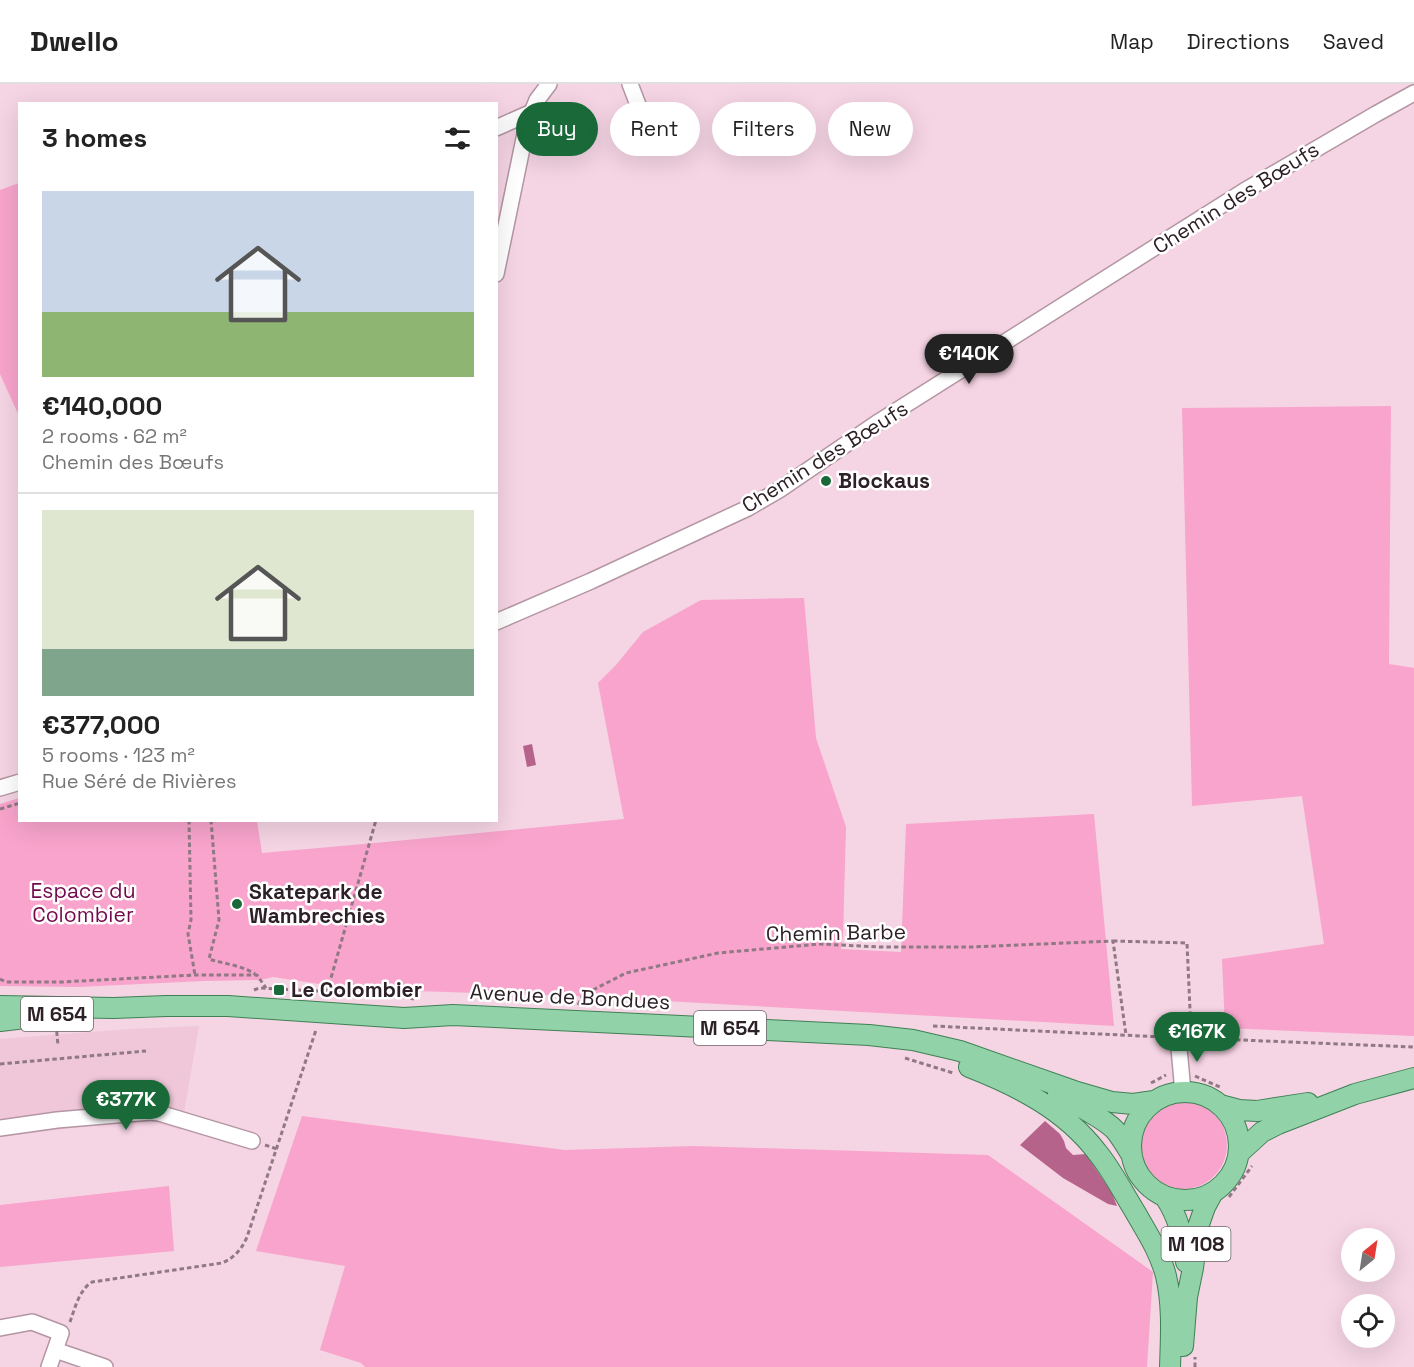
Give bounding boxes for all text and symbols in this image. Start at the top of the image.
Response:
text: Dwello [30,23,119,59]
text: Map [1110,28,1154,55]
text: Directions [1187,28,1290,55]
text: Saved [1323,28,1384,55]
chip: Buy [516,102,598,156]
chip: Rent [610,102,700,156]
chip: Filters [712,102,816,156]
chip: New [828,102,913,156]
text: 3 homes [42,121,147,155]
icon: filters [441,122,474,155]
street label: Chemin des Bœufs [1148,135,1324,260]
icon: home [204,230,312,338]
pin: €140K [927,334,1011,385]
text: €140K [939,340,999,366]
text: €140,000 [42,389,162,423]
street label: Chemin des Bœufs [737,394,913,519]
text: 2 rooms · 62 m² [42,423,187,449]
text: Chemin des Bœufs [42,449,224,475]
place label: Blockaus [838,467,930,494]
marker: Blockaus [819,474,833,488]
icon: home [204,549,312,657]
text: €377,000 [42,708,160,742]
text: 5 rooms · 123 m² [42,742,195,768]
text: Rue Séré de Rivières [42,768,237,794]
park label: Espace du Colombier [31,877,135,928]
place label: Skatepark de Wambrechies [249,878,385,929]
marker: Skatepark de Wambrechies [230,897,244,911]
street label: Chemin Barbe [766,918,906,947]
place label: Le Colombier [291,976,422,1003]
street label: Avenue de Bondues [469,978,671,1015]
marker: Le Colombier [272,983,286,997]
road number: M 654 [21,997,93,1031]
road number: M 654 [694,1011,766,1045]
pin: €167K [1155,1012,1239,1063]
text: €167K [1168,1018,1226,1044]
pin: €377K [84,1080,168,1131]
text: €377K [96,1086,156,1112]
road number: M 108 [1162,1227,1230,1261]
north arrow [1341,1228,1395,1282]
map controls [1341,1228,1395,1348]
button: locate [1341,1294,1395,1348]

